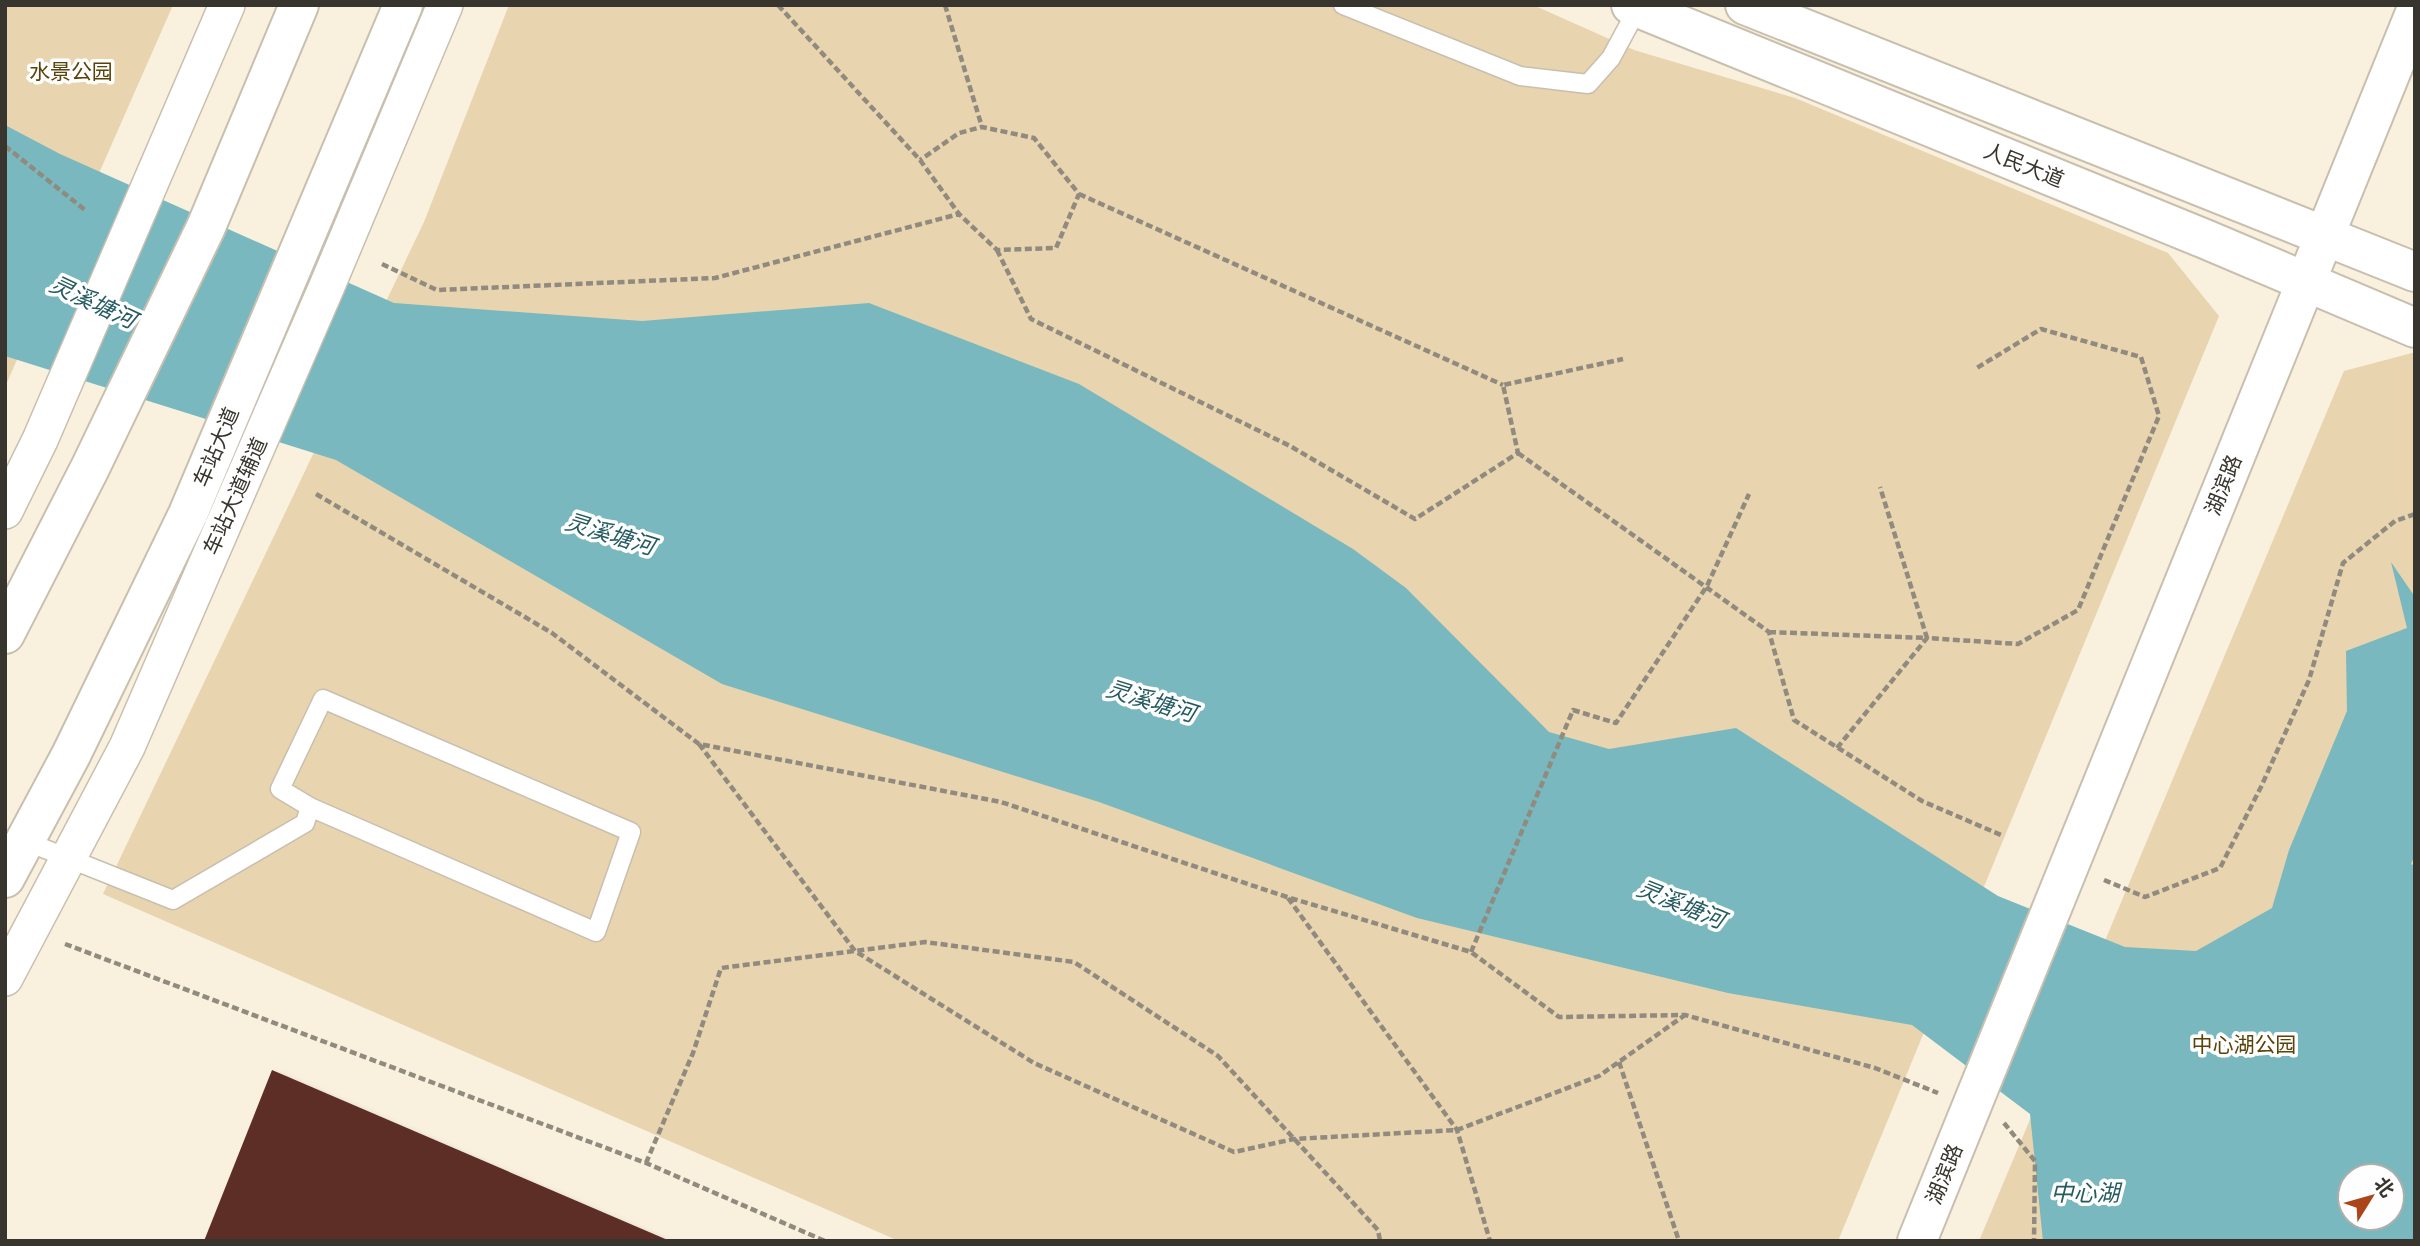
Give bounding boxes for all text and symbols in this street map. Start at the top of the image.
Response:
park label: 水景公园 [29,57,113,86]
street label: 人民大道 [1980,136,2068,194]
water label: 灵溪塘河 [45,268,145,338]
street label: 车站大道 [186,403,246,491]
street label: 车站大道辅道 [196,433,274,559]
street label: 湖滨路 [2198,450,2248,520]
water label: 灵溪塘河 [561,505,662,564]
water label: 灵溪塘河 [1102,672,1203,731]
water label: 灵溪塘河 [1632,872,1733,938]
park label: 中心湖公园 [2192,1030,2297,1059]
street label: 湖滨路 [1919,1139,1969,1209]
north arrow [2336,1162,2406,1232]
text: 北 [2368,1171,2401,1203]
water label: 中心湖 [2051,1177,2123,1209]

